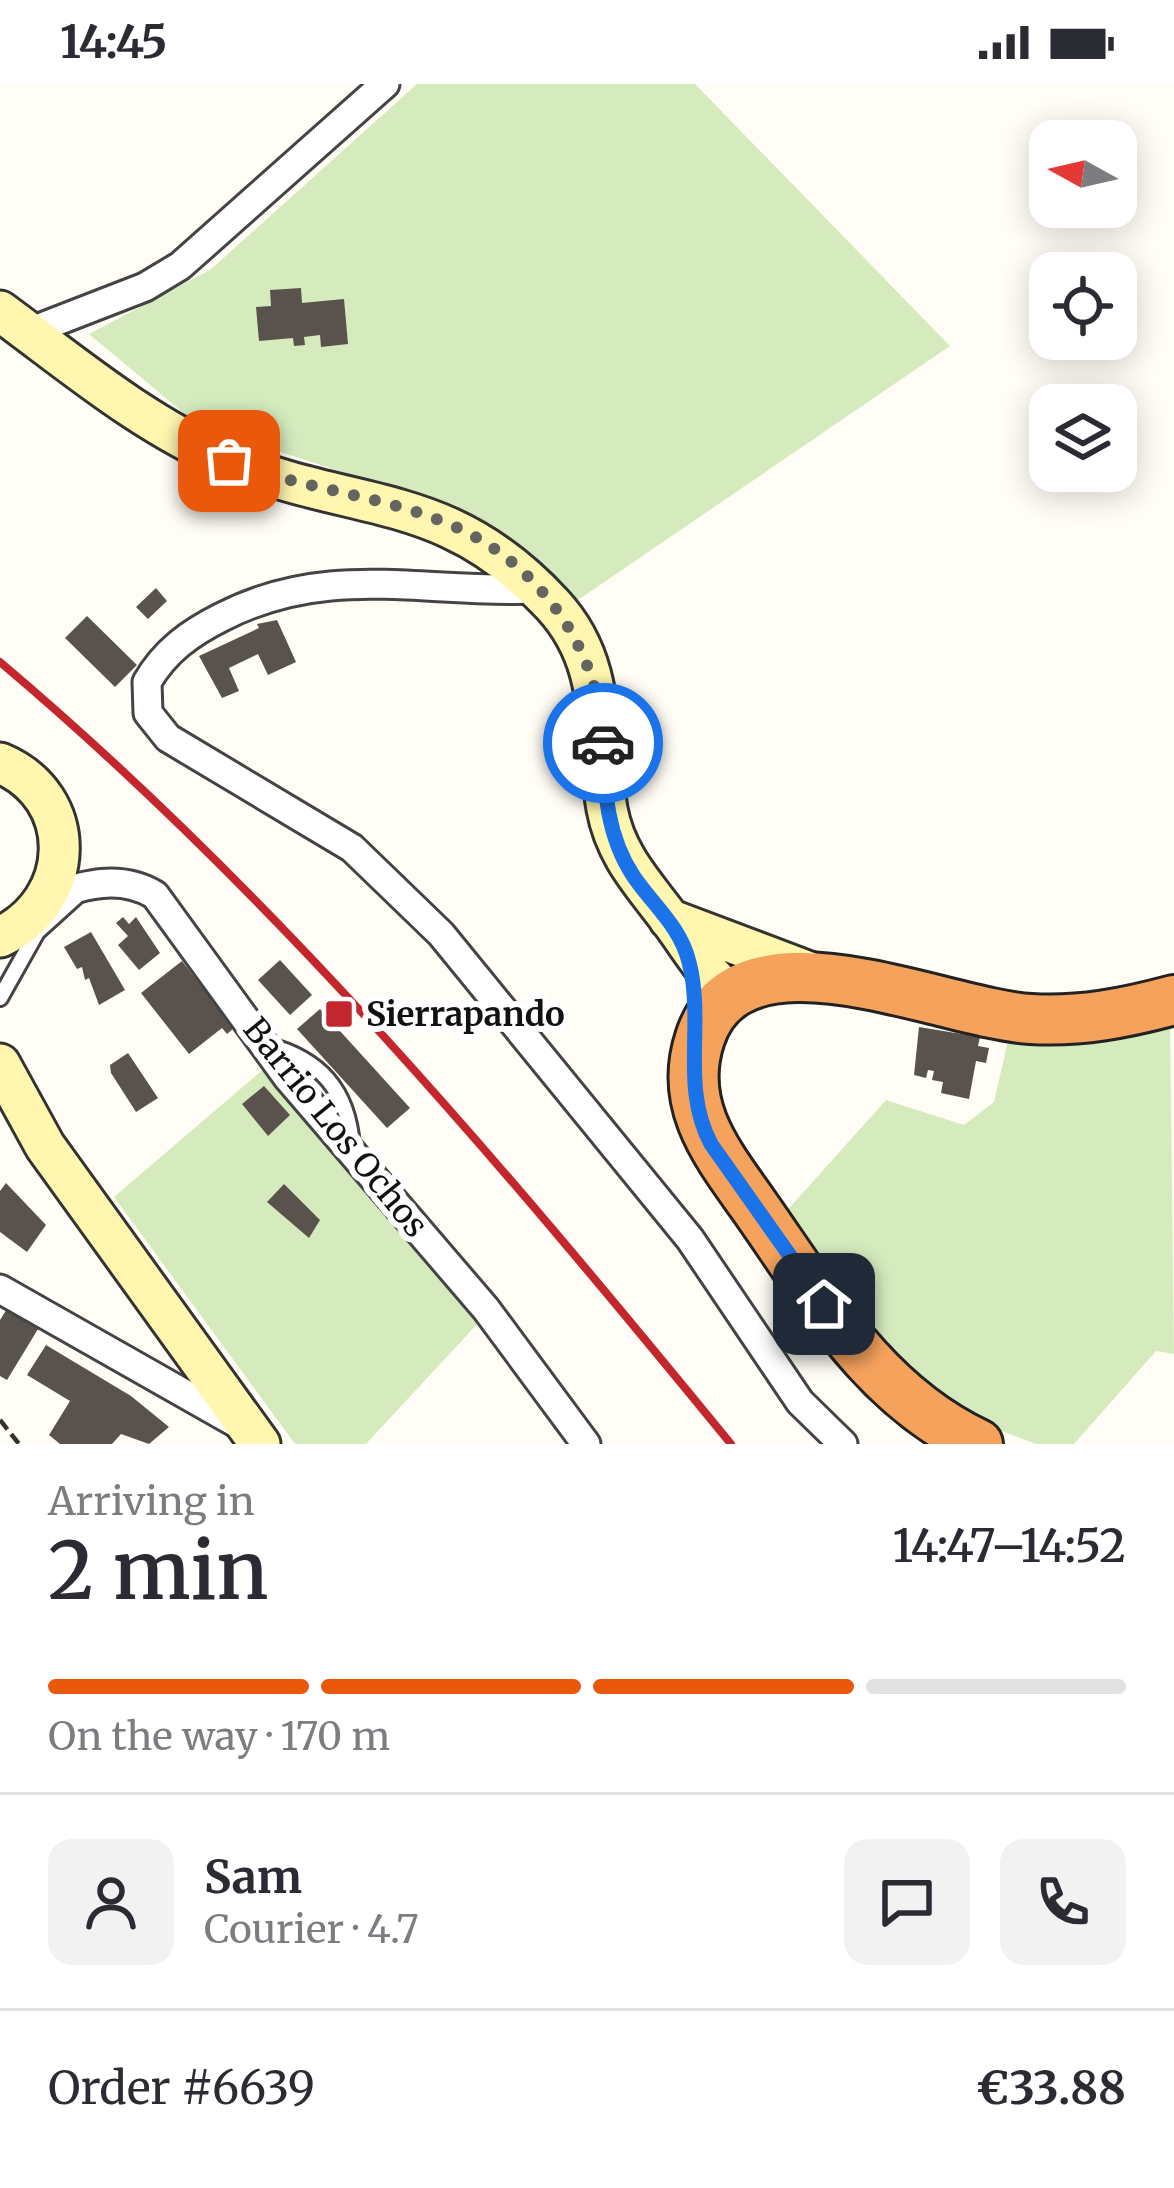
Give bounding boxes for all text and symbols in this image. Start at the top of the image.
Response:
text: 14:45 [60,14,167,70]
north arrow [1029,120,1137,228]
map controls [1029,120,1137,492]
button: locate [1029,252,1137,360]
button: layers [1029,384,1137,492]
pin [178,410,280,512]
icon: bag [196,428,262,494]
courier [543,683,663,803]
icon: car [570,710,636,776]
place label: Sierrapando [366,994,565,1035]
marker: Sierrapando [323,998,355,1030]
street label: Barrio Los Ochos [235,1009,437,1245]
pin [773,1253,875,1355]
icon: home [791,1271,857,1337]
text: Arriving in [48,1477,255,1526]
text: 14:47–14:52 [892,1518,1126,1574]
text: 2 min [48,1522,268,1620]
text: On the way · 170 m [48,1712,390,1761]
button: person [48,1839,174,1965]
button: chat [844,1839,970,1965]
button: phone [1000,1839,1126,1965]
text: Sam [204,1849,302,1905]
text: Courier · 4.7 [204,1905,419,1954]
text: Order #6639 [48,2060,315,2116]
text: €33.88 [976,2060,1126,2116]

